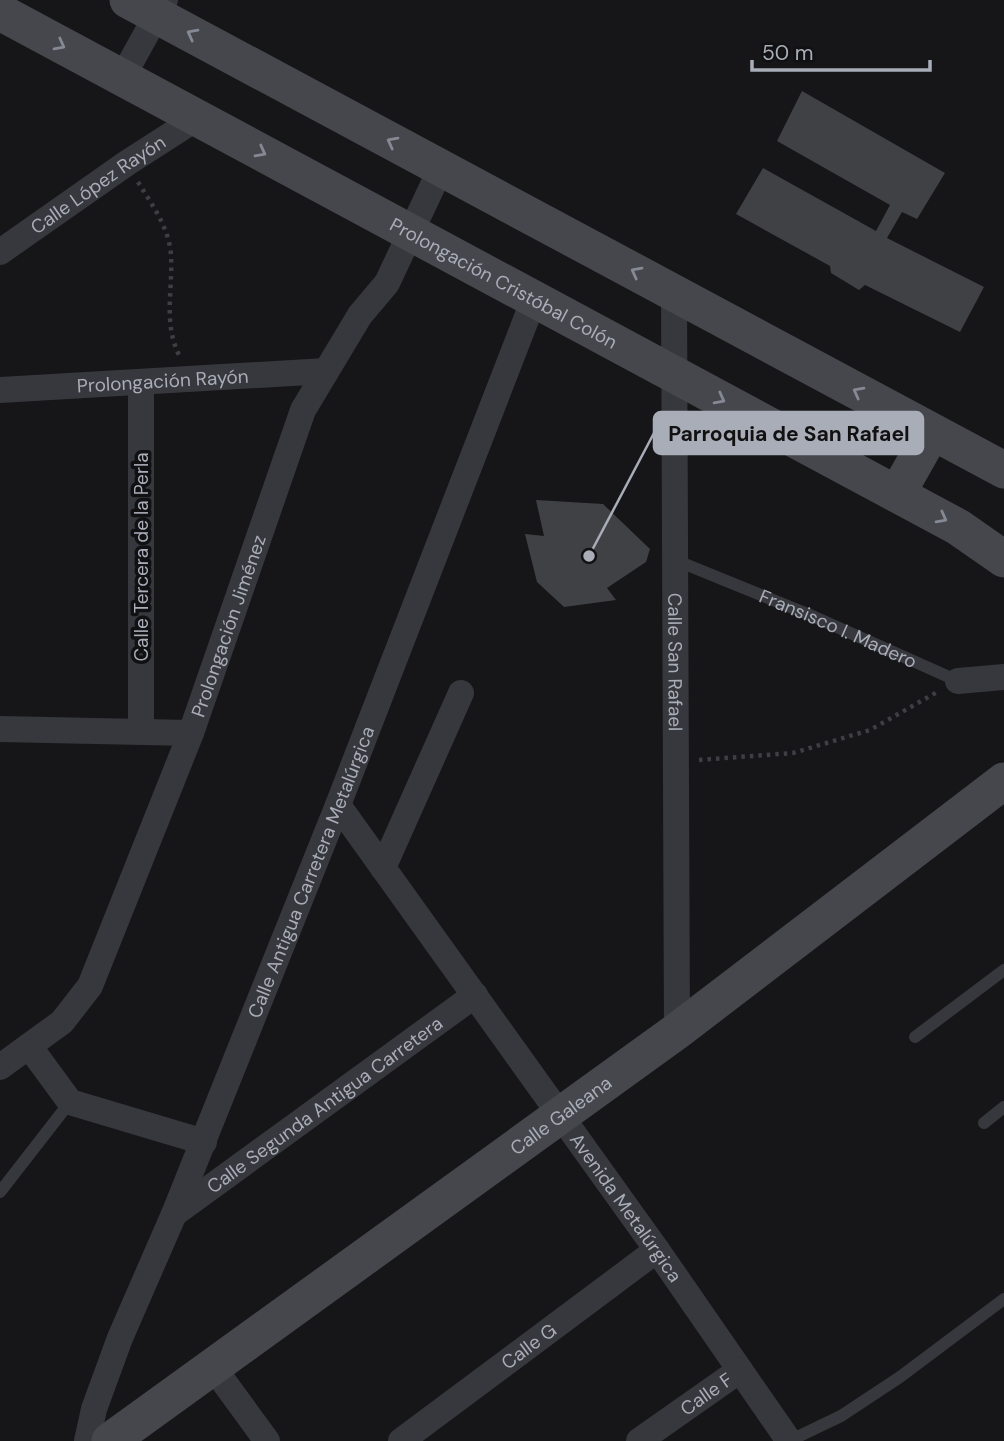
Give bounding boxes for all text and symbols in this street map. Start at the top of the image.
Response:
scale bar [752,28,930,72]
one-way arrow [186,29,199,42]
one-way arrow [53,37,65,50]
text: 50 m [762,39,813,67]
street label: Calle López Rayón [25,129,170,239]
one-way arrow [387,136,399,150]
one-way arrow [254,144,266,157]
street label: Prolongación Cristóbal Colón [386,212,622,354]
one-way arrow [630,267,643,281]
street label: Prolongación Rayón [76,363,249,398]
one-way arrow [852,387,865,400]
one-way arrow [713,391,725,404]
callout: Parroquia de San Rafael [654,412,923,454]
text: Parroquia de San Rafael [668,420,910,448]
street label: Calle Tercera de la Perla [129,452,154,662]
one-way arrow [935,510,947,523]
street label: Prolongación Jiménez [185,531,271,720]
street label: Fransisco I. Madero [756,583,921,674]
street label: Calle San Rafael [663,593,688,731]
street label: Calle Antigua Carretera Metalúrgica [241,722,380,1022]
street label: Calle Segunda Antigua Carretera [201,1010,447,1199]
street label: Calle Galeana [505,1070,616,1160]
street label: Avenida Metalúrgica [565,1128,688,1287]
street label: Calle G [496,1317,561,1375]
street label: Calle F [675,1367,737,1421]

